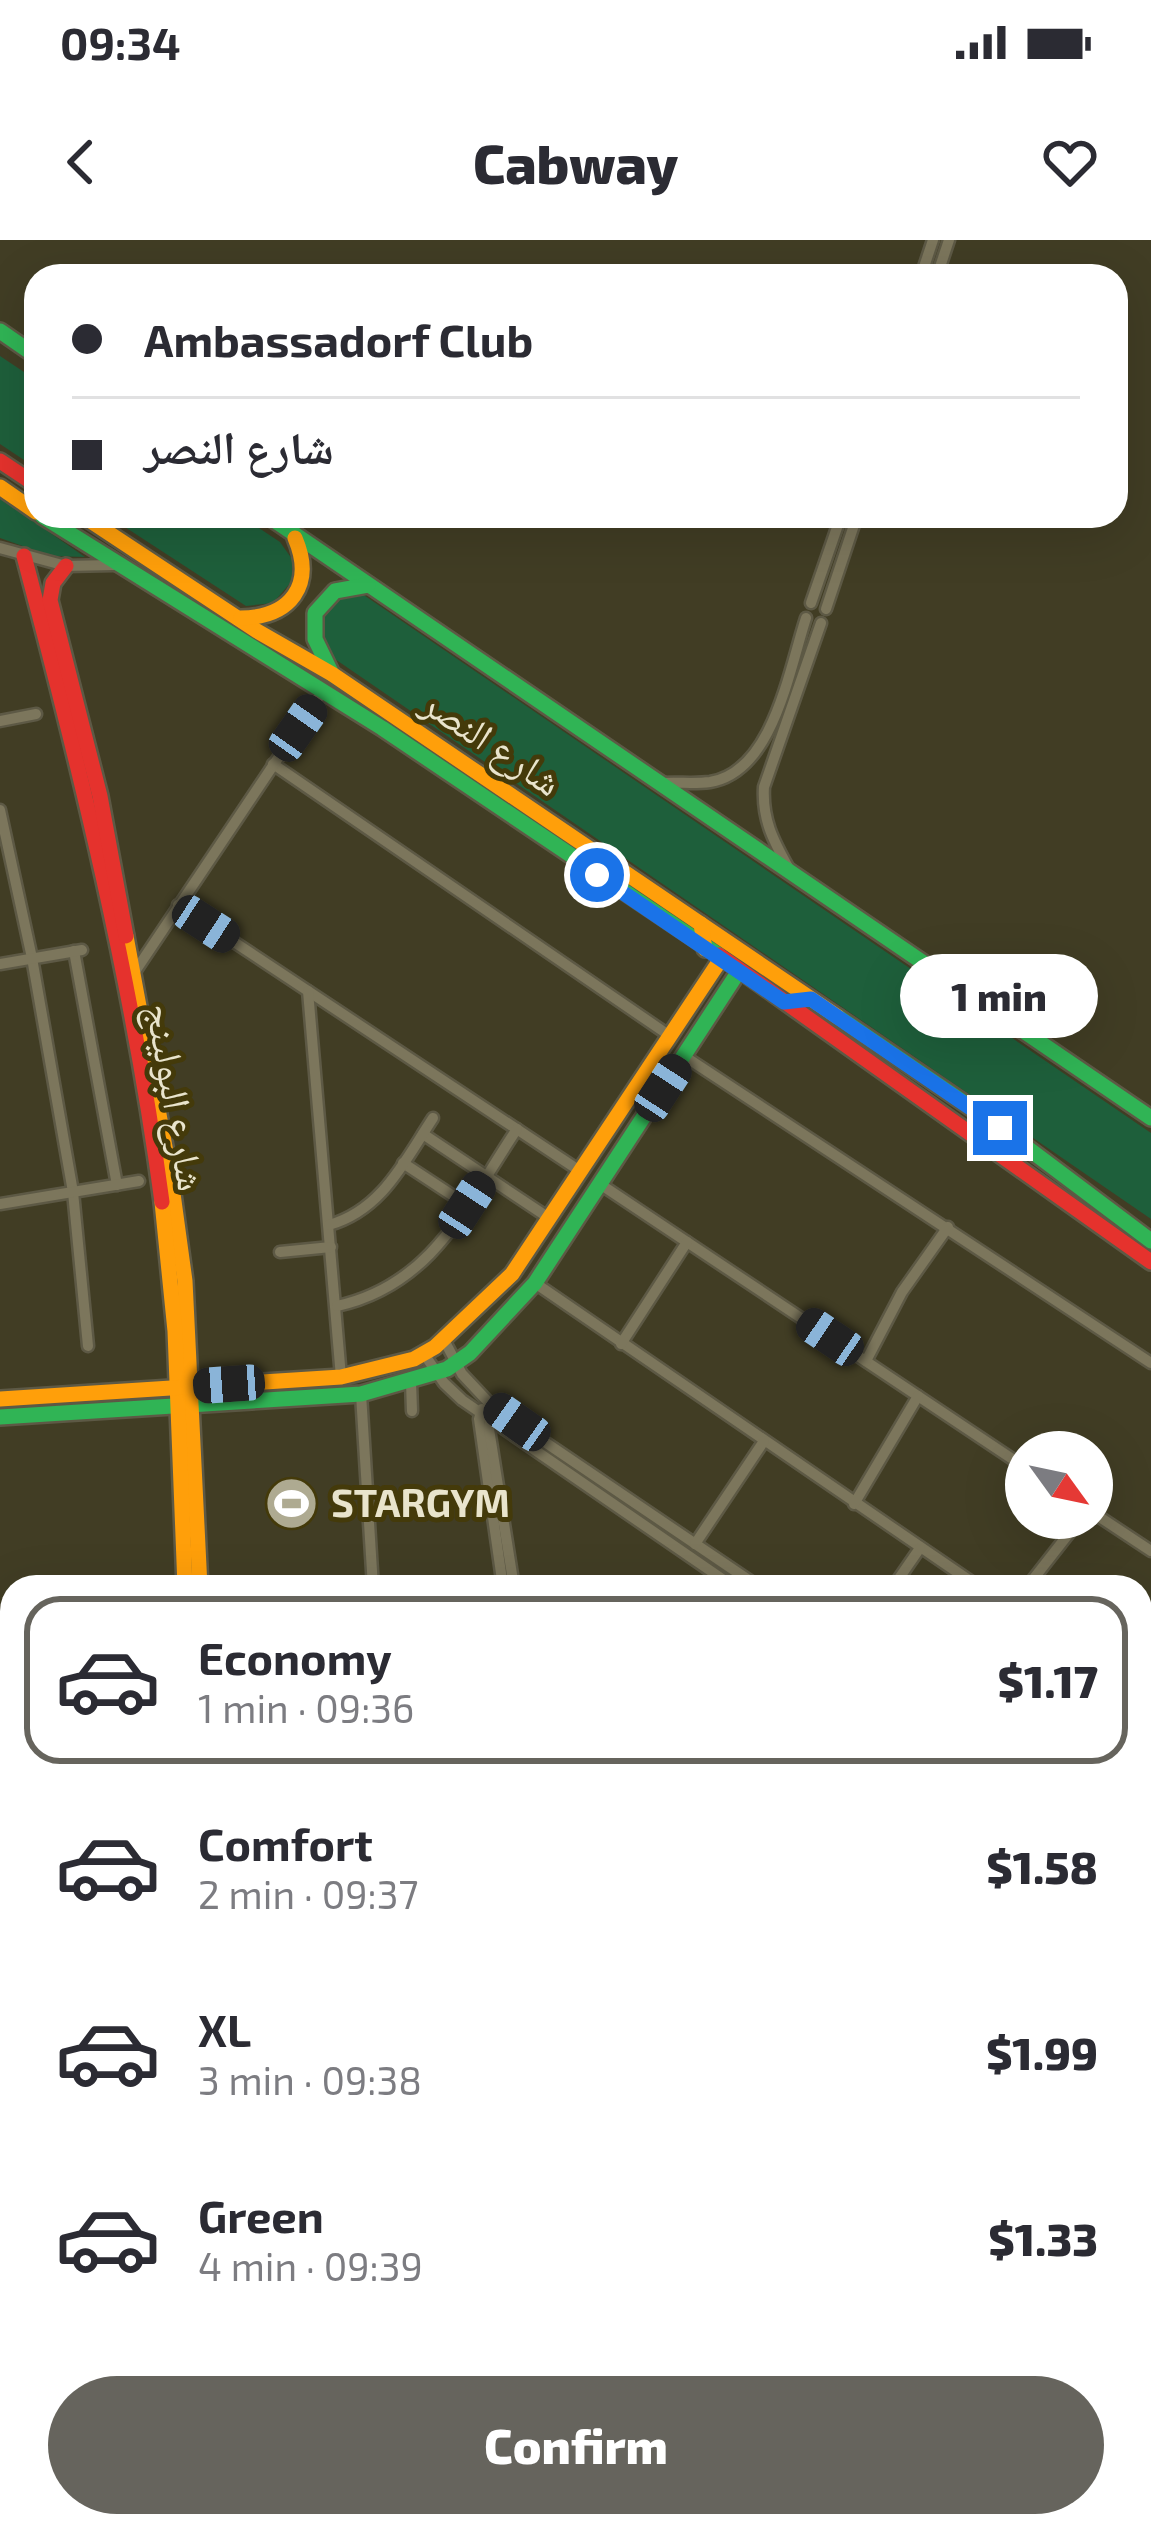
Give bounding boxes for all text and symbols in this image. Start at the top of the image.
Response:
text: 09:34 [60,15,181,69]
icon: back [48,129,114,195]
icon: heart [1037,129,1103,195]
text: Cabway [473,130,678,195]
text: Ambassadorf Club [144,312,533,366]
text: شارع النصر [144,419,334,473]
street label: شارع النصر [412,677,571,807]
car [263,688,333,768]
route start [570,848,624,902]
car [166,889,246,959]
callout: 1 min [901,954,1099,1038]
text: 1 min [951,972,1047,1019]
street label: شارع البولينج [134,999,217,1195]
car [628,1048,698,1128]
route end [973,1101,1027,1155]
car [432,1165,502,1245]
car [790,1302,870,1372]
car [192,1364,266,1404]
car [477,1387,557,1457]
north arrow [1005,1431,1113,1539]
map controls [1005,1431,1113,1539]
sports icon: STARGYM [264,1475,320,1531]
place label: STARGYM [331,1478,510,1525]
icon: car [54,1626,162,1734]
text: Economy [198,1630,392,1684]
text: $1.17 [997,1653,1098,1707]
text: 1 min · 09:36 [198,1684,414,1731]
icon: car [54,1812,162,1920]
text: Comfort [198,1816,373,1870]
text: $1.58 [986,1839,1098,1893]
text: 2 min · 09:37 [198,1870,418,1917]
icon: car [54,1998,162,2106]
text: XL [198,2002,251,2056]
text: $1.99 [986,2025,1098,2079]
text: 3 min · 09:38 [198,2056,422,2103]
icon: car [54,2184,162,2292]
text: Green [198,2188,324,2242]
text: $1.33 [988,2211,1098,2265]
text: 4 min · 09:39 [198,2242,423,2289]
button: Confirm [48,2376,1104,2514]

